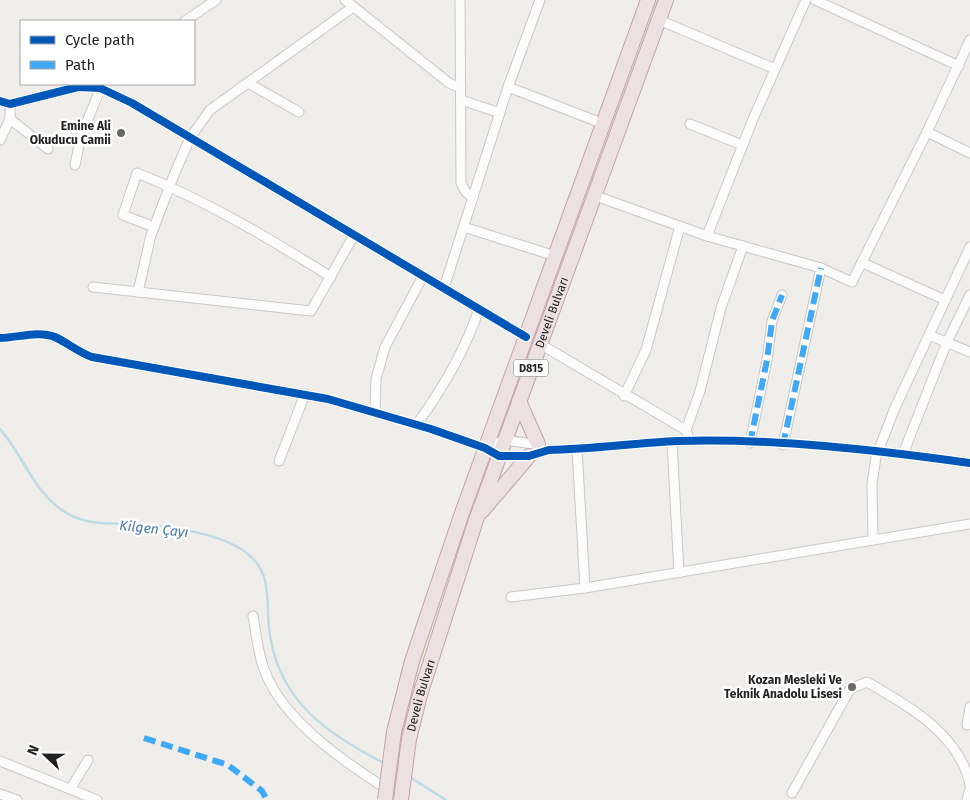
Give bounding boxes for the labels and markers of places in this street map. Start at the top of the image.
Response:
place label: Emine Ali Okuducu Camii [30,119,111,147]
marker: Emine Ali Okuducu Camii [115,127,127,139]
place label: Kozan Mesleki Ve Teknik Anadolu Lisesi [724,673,842,701]
marker: Kozan Mesleki Ve Teknik Anadolu Lisesi [846,681,858,693]

